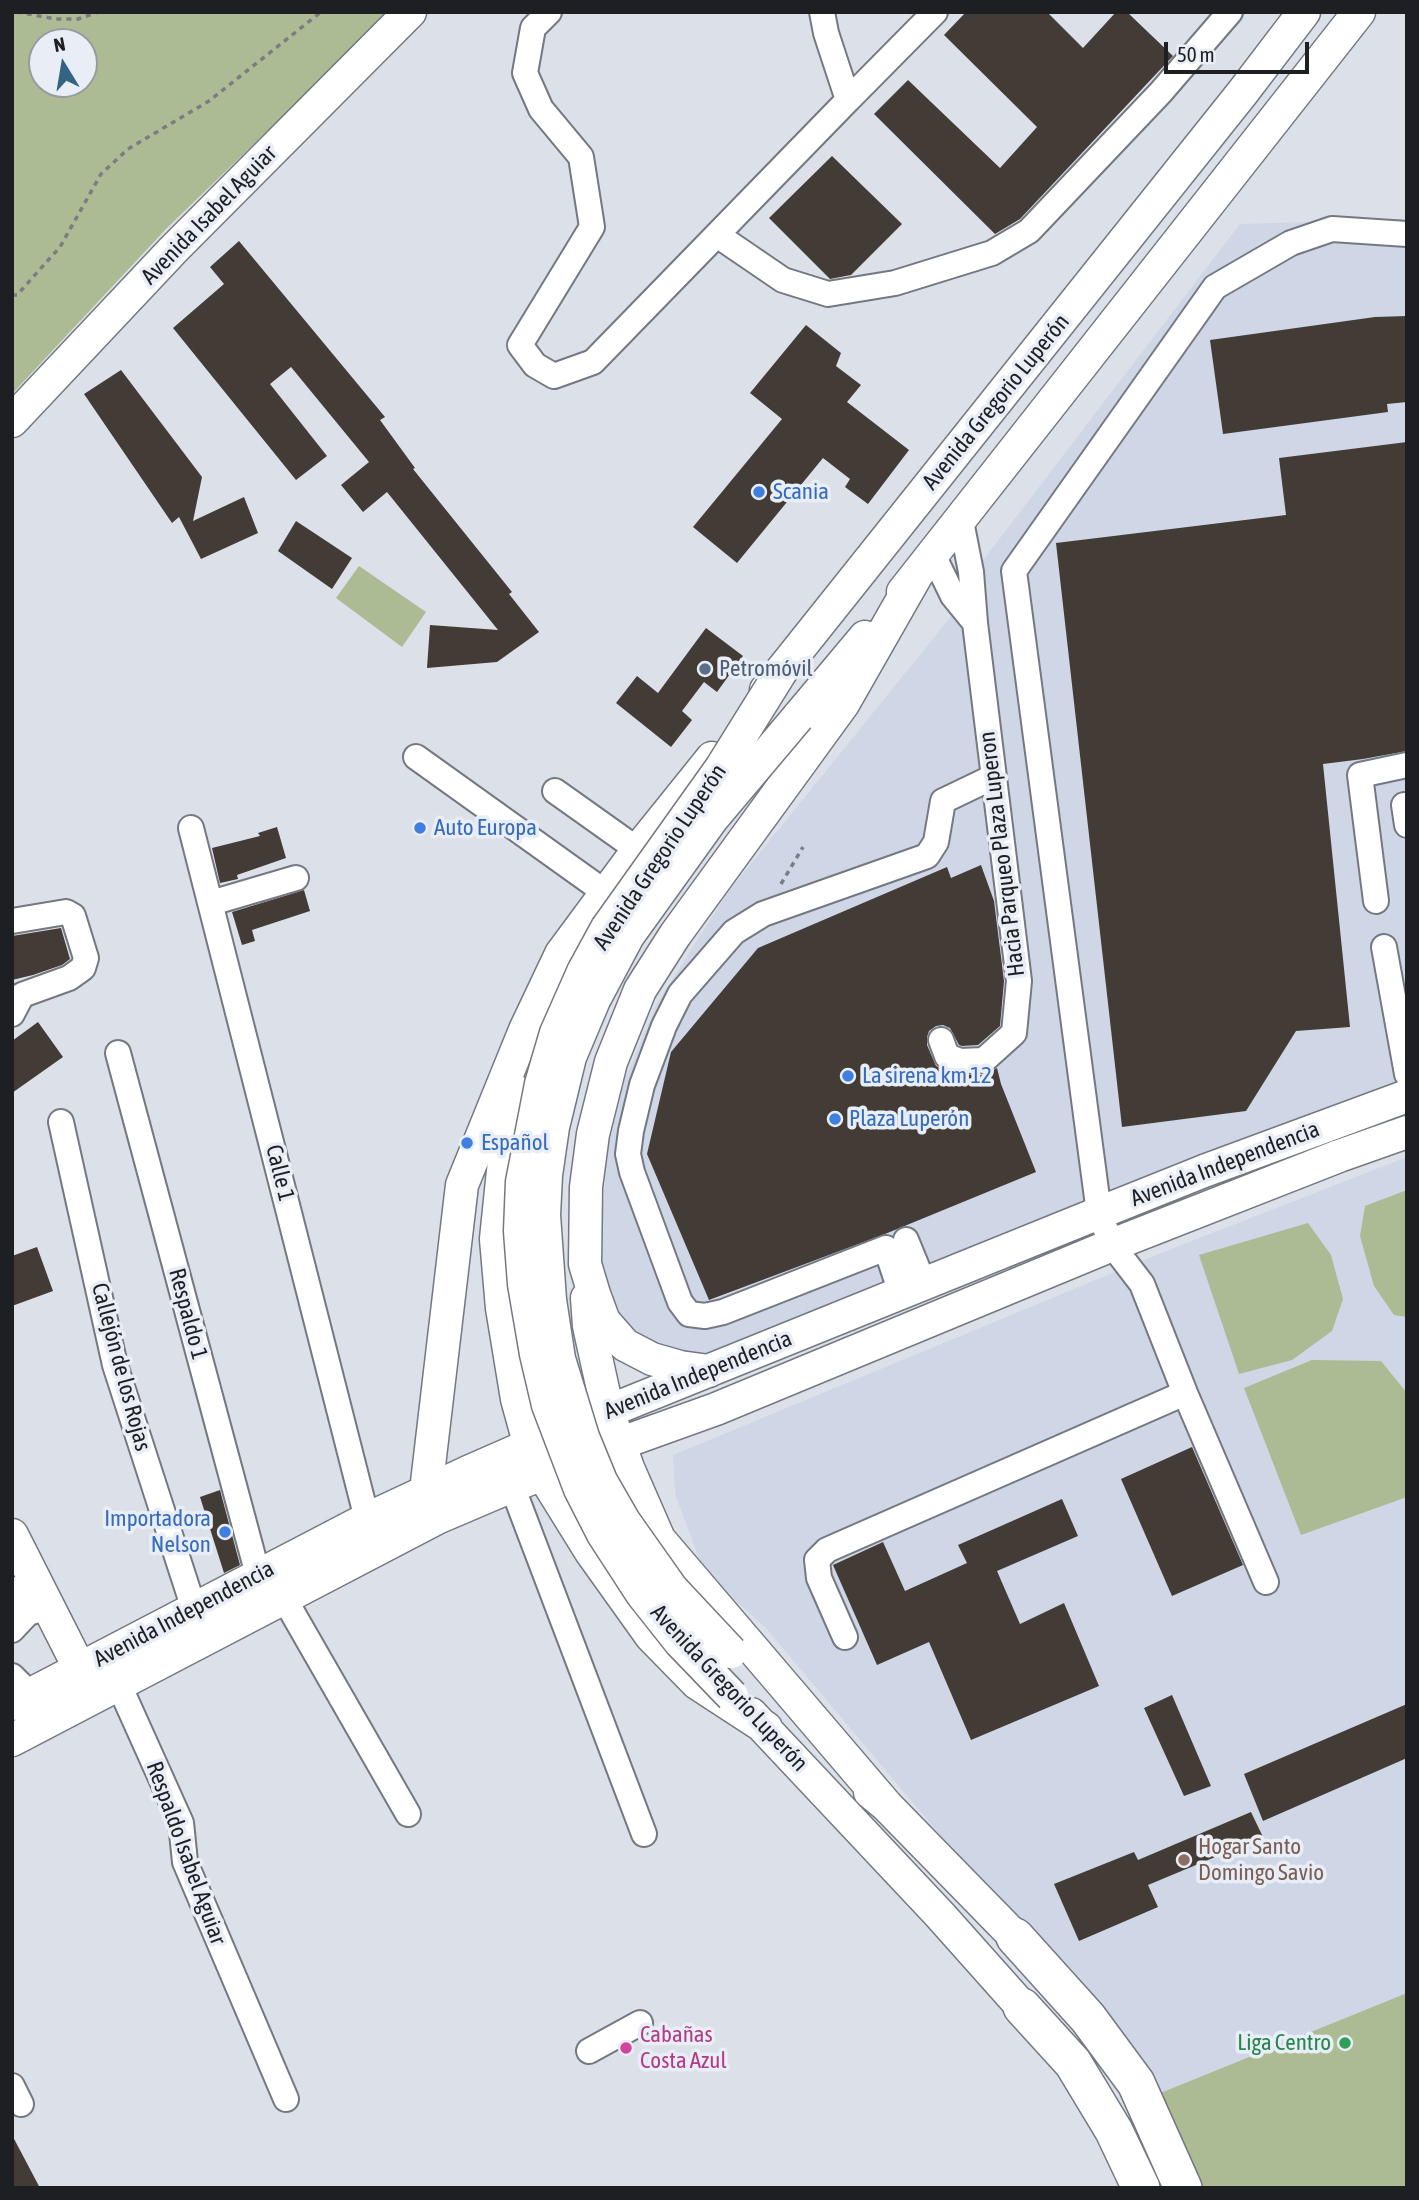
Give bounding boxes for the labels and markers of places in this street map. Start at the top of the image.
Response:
place label: Scania [773,478,829,506]
marker: Scania [751,484,767,500]
place label: Petromóvil [719,655,813,683]
marker: Petromóvil [697,661,713,677]
place label: Auto Europa [434,814,537,842]
marker: Auto Europa [412,820,428,836]
place label: La sirena km 12 [862,1062,992,1090]
marker: La sirena km 12 [840,1068,856,1084]
place label: Plaza Luperón [849,1105,969,1133]
marker: Plaza Luperón [827,1111,843,1127]
place label: Español [481,1129,549,1157]
marker: Español [459,1135,475,1151]
place label: Importadora Nelson [104,1505,211,1559]
marker: Importadora Nelson [217,1524,233,1540]
place label: Hogar Santo Domingo Savio [1198,1833,1324,1887]
marker: Hogar Santo Domingo Savio [1176,1852,1192,1868]
place label: Cabañas Costa Azul [640,2021,727,2075]
place label: Liga Centro [1237,2029,1331,2057]
marker: Liga Centro [1337,2035,1353,2051]
marker: Cabañas Costa Azul [618,2040,634,2056]

